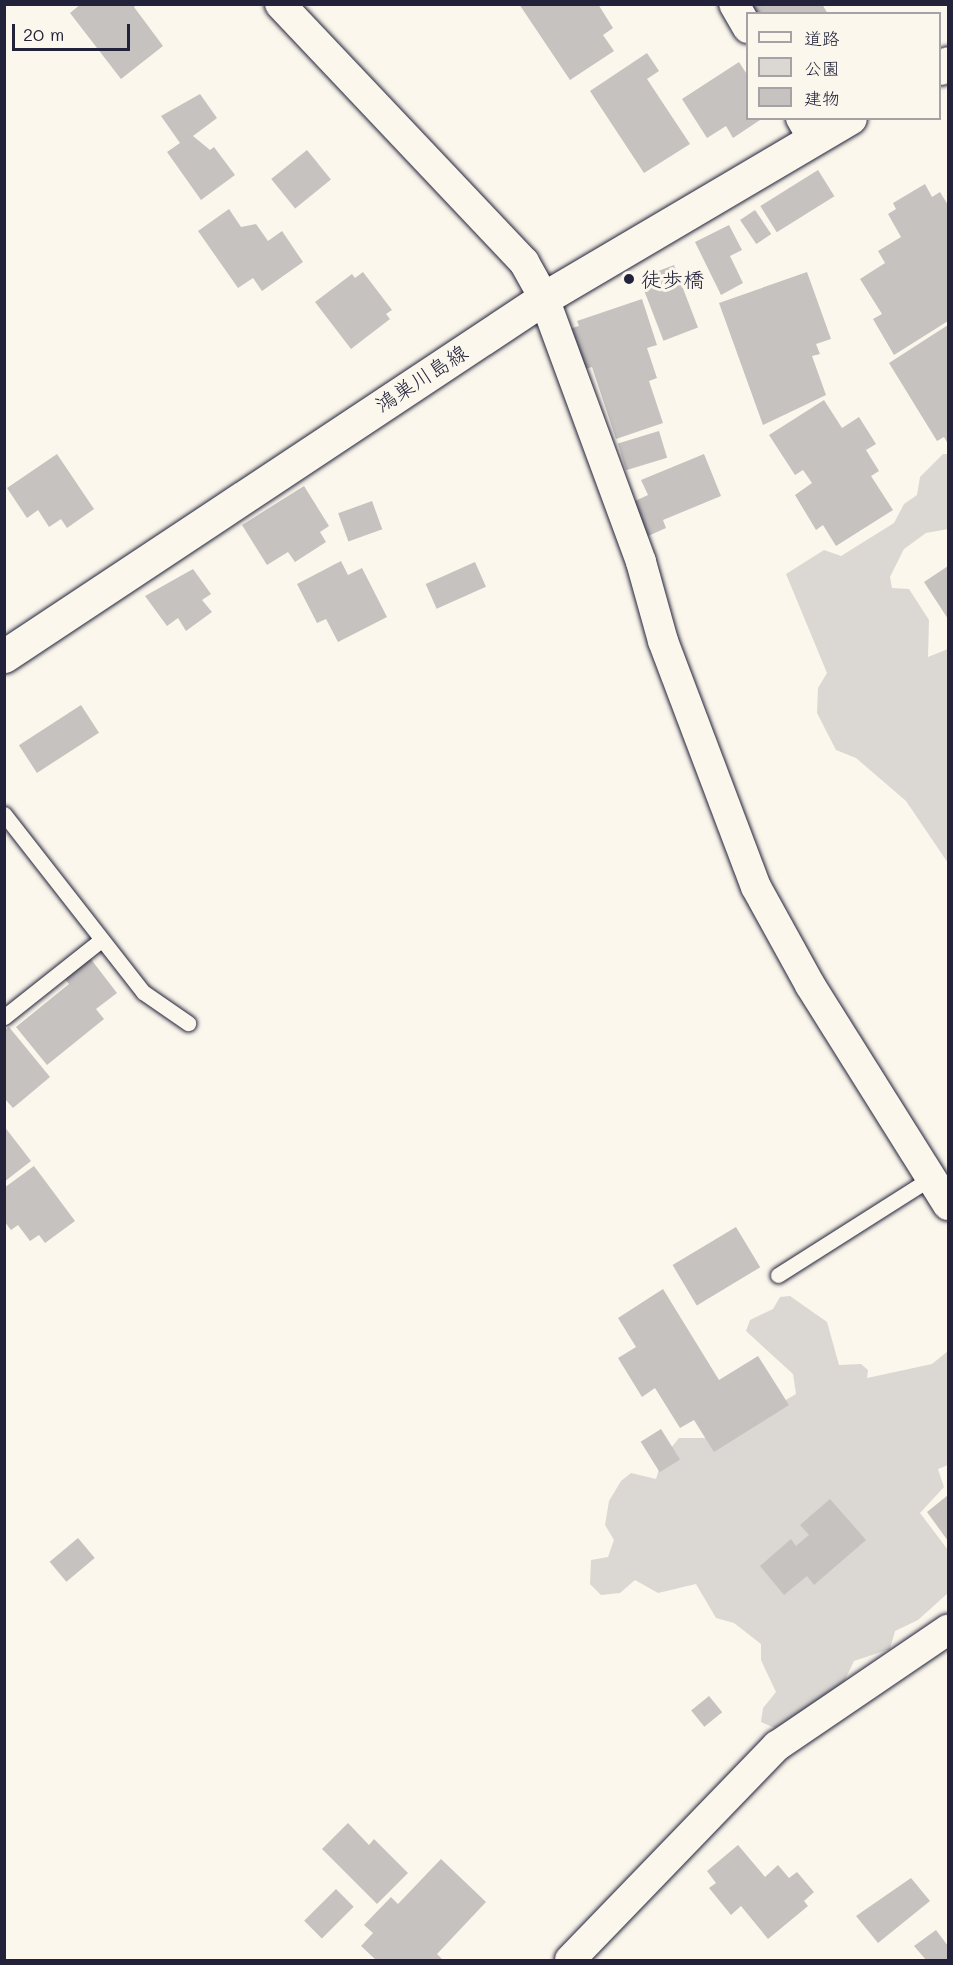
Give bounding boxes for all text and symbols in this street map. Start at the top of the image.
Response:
scale bar [15,12,134,50]
legend [746,12,941,120]
text: 20 m [23,22,64,46]
text: 道路 [804,26,840,50]
text: 公園 [804,56,840,80]
text: 建物 [804,86,840,110]
place label: 徒歩橋 [641,266,704,292]
marker: 徒歩橋 [622,272,636,286]
street label: 鴻巣川島線 [370,339,472,417]

